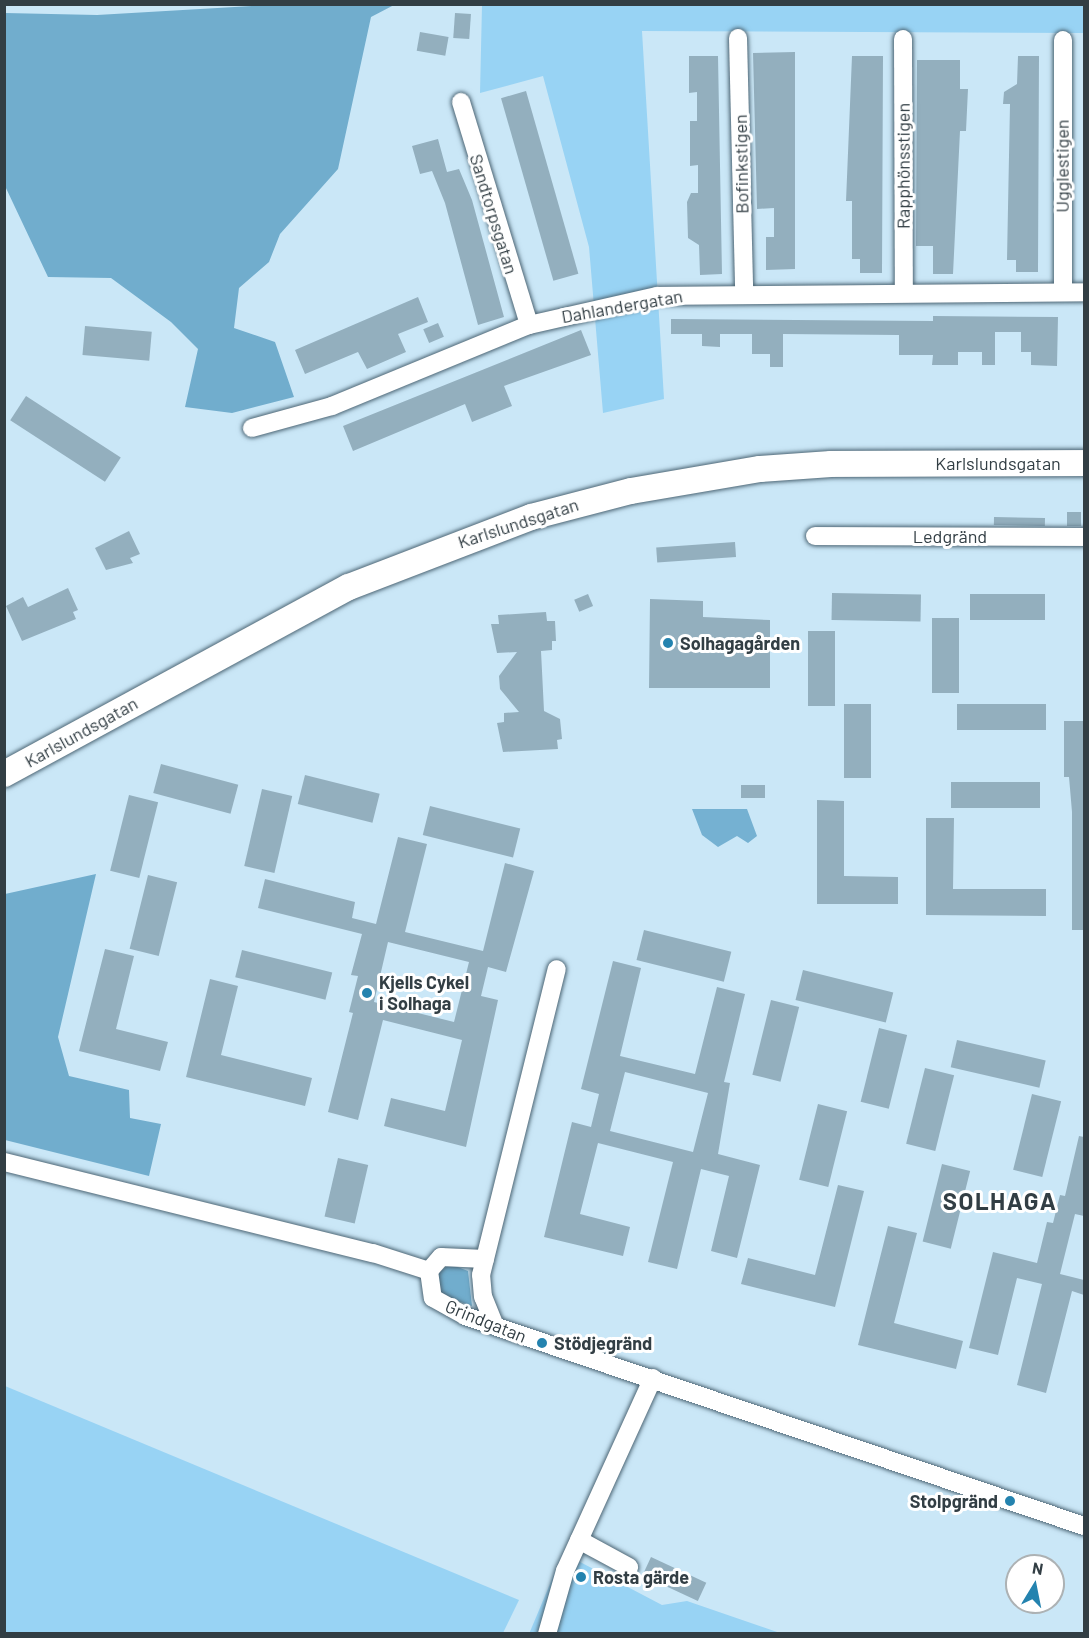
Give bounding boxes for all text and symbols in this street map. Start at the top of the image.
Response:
street label: Rapphönsstigen [892,103,914,229]
street label: Bofinkstigen [729,114,753,214]
street label: Ugglestigen [1051,119,1073,213]
street label: Sandtorpsgatan [465,151,523,277]
street label: Dahlandergatan [560,285,684,327]
street label: Karlslundsgatan [935,452,1061,474]
street label: Karlslundsgatan [455,493,581,553]
street label: Ledgränd [913,525,987,547]
place label: Solhagagården [680,632,800,654]
marker: Solhagagården [661,636,675,650]
street label: Karlslundsgatan [21,692,141,772]
place label: Kjells Cykel i Solhaga [379,972,469,1014]
marker: Kjells Cykel i Solhaga [360,986,374,1000]
district label: SOLHAGA [943,1187,1057,1215]
street label: Grindgatan [442,1295,530,1347]
place label: Stödjegränd [554,1332,652,1354]
marker: Stödjegränd [535,1336,549,1350]
place label: Stolpgränd [910,1490,998,1512]
marker: Stolpgränd [1003,1494,1017,1508]
north arrow [1005,1554,1065,1614]
text: N [1031,1557,1045,1578]
place label: Rosta gärde [593,1566,689,1588]
marker: Rosta gärde [574,1570,588,1584]

